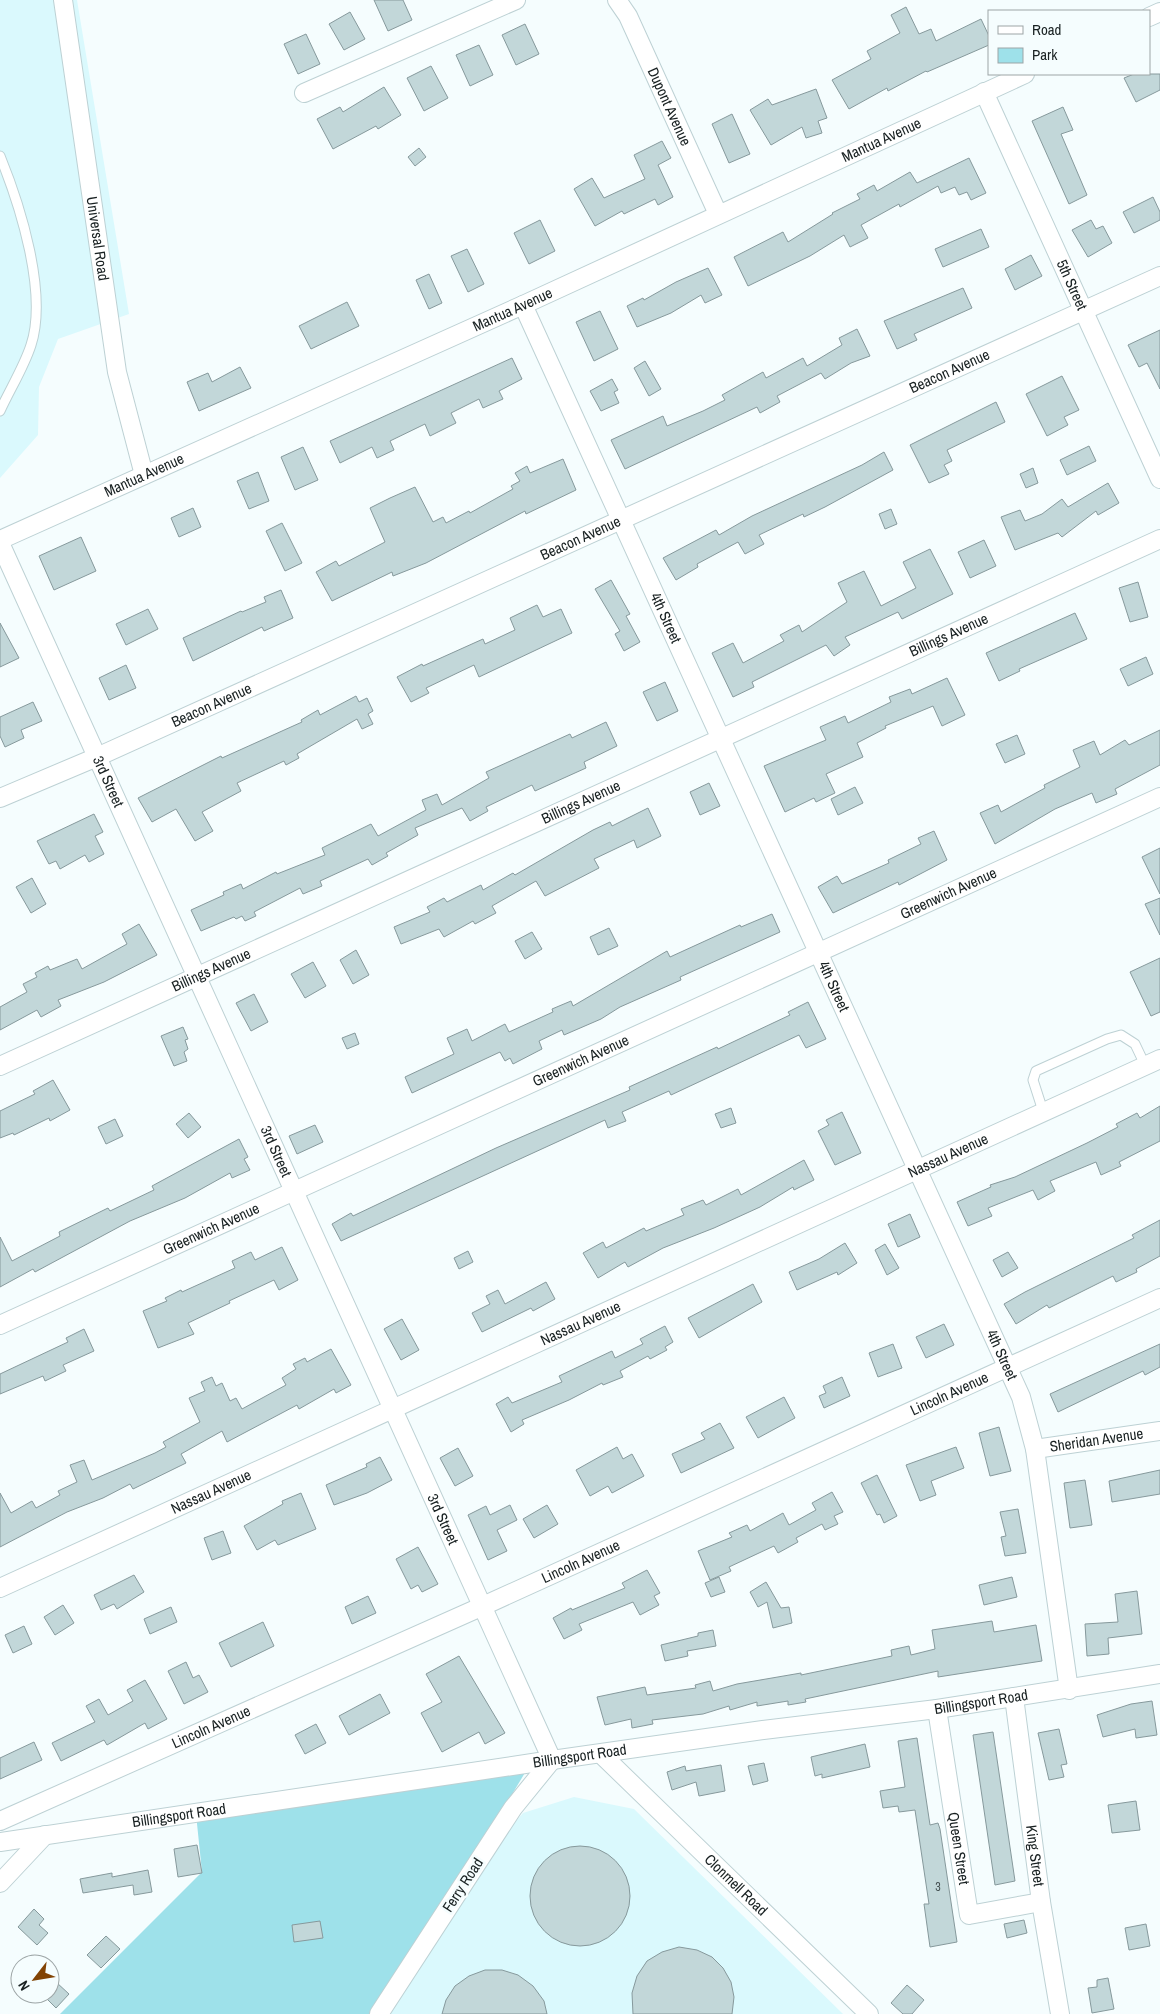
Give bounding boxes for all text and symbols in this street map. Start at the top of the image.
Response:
legend [988,10,1150,75]
text: Road [1032,19,1061,40]
text: Park [1032,44,1058,65]
street label: Dupont Avenue [643,64,697,149]
street label: Mantua Avenue [838,112,925,167]
street label: Universal Road [82,195,115,282]
street label: 5th Street [1052,256,1093,314]
street label: Mantua Avenue [469,282,556,336]
street label: Beacon Avenue [906,343,993,398]
street label: Mantua Avenue [101,448,187,502]
street label: Beacon Avenue [537,510,624,565]
street label: 4th Street [646,589,687,647]
street label: Billings Avenue [906,607,992,662]
street label: Beacon Avenue [168,677,255,732]
street label: 3rd Street [88,752,130,811]
street label: Billings Avenue [538,775,624,829]
street label: Greenwich Avenue [897,862,1000,924]
street label: Billings Avenue [168,942,254,997]
street label: 4th Street [814,958,855,1015]
street label: Greenwich Avenue [529,1029,632,1091]
street label: 3rd Street [256,1122,297,1181]
street label: Nassau Avenue [904,1128,991,1183]
street label: Greenwich Avenue [159,1197,263,1259]
street label: Nassau Avenue [537,1295,624,1350]
street label: 4th Street [982,1326,1023,1384]
street label: Lincoln Avenue [907,1366,992,1420]
street label: Sheridan Avenue [1048,1423,1145,1457]
street label: Nassau Avenue [167,1464,255,1519]
street label: 3rd Street [423,1490,464,1549]
street label: Lincoln Avenue [538,1534,623,1588]
street label: Billingsport Road [933,1684,1029,1719]
street label: Lincoln Avenue [168,1700,254,1753]
street label: Billingsport Road [531,1739,628,1773]
street label: Billingsport Road [131,1798,227,1832]
street label: Queen Street [943,1810,975,1887]
street label: King Street [1021,1824,1050,1888]
street label: Clonmell Road [700,1849,773,1920]
street label: Ferry Road [437,1853,488,1916]
house number: 3 [935,1879,941,1895]
north arrow [10,1954,60,2004]
text: N [14,1978,34,1994]

